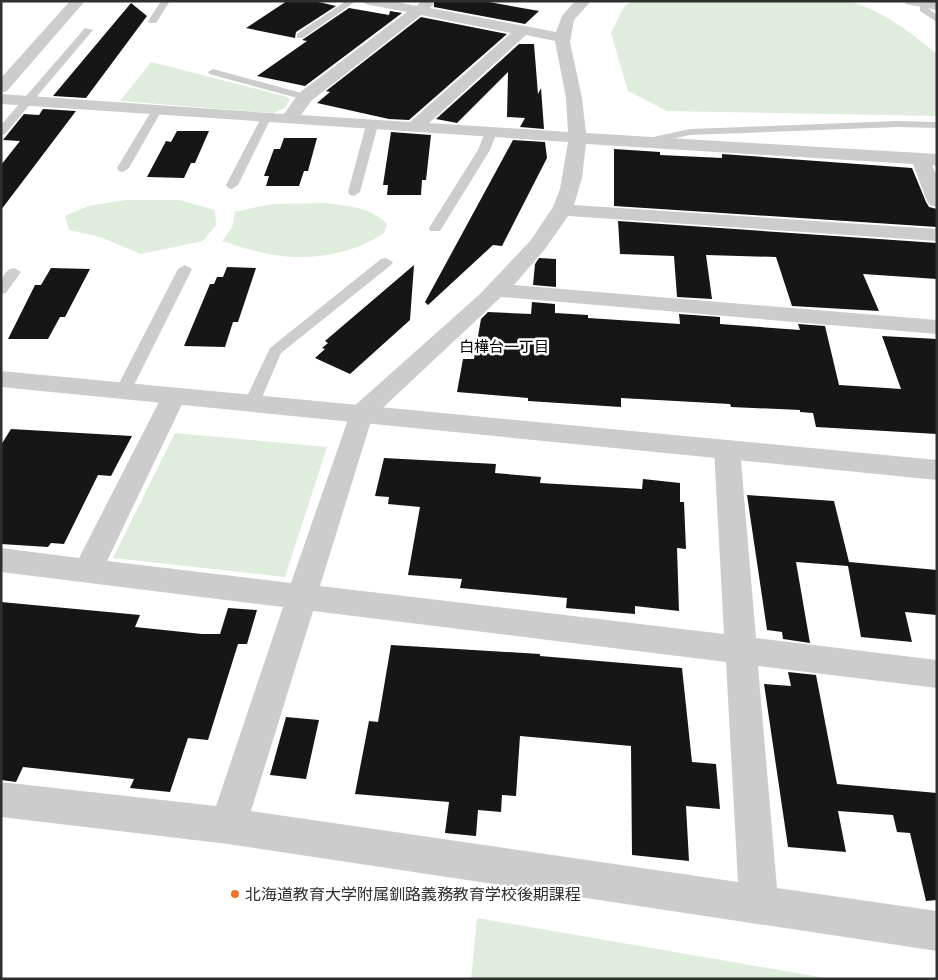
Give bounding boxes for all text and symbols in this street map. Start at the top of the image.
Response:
district label: 白樺台一丁目 [459,337,549,357]
place label: 北海道教育大学附属釧路義務教育学校後期課程 [245,884,581,905]
marker: 北海道教育大学附属釧路義務教育学校後期課程 [229,888,241,900]

